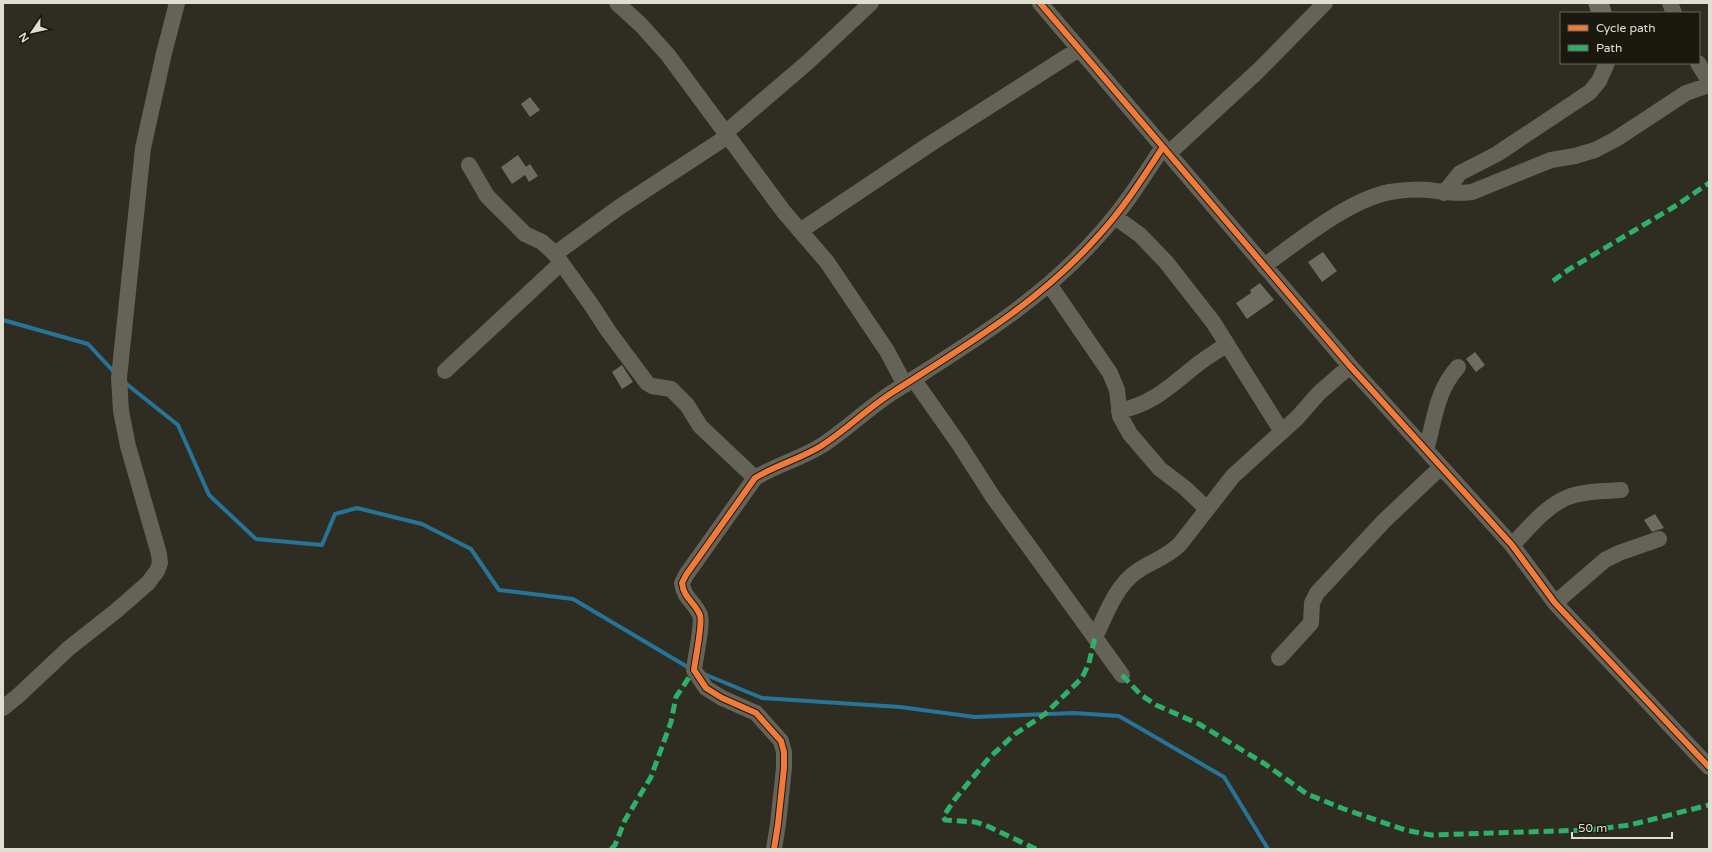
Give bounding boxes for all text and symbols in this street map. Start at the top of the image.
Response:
north arrow [12,12,52,52]
legend [1560,12,1700,64]
text: Cycle path [1596,21,1655,35]
text: N [16,30,32,45]
text: Path [1596,41,1622,55]
scale bar [1572,814,1672,840]
text: 50 m [1578,821,1607,835]

